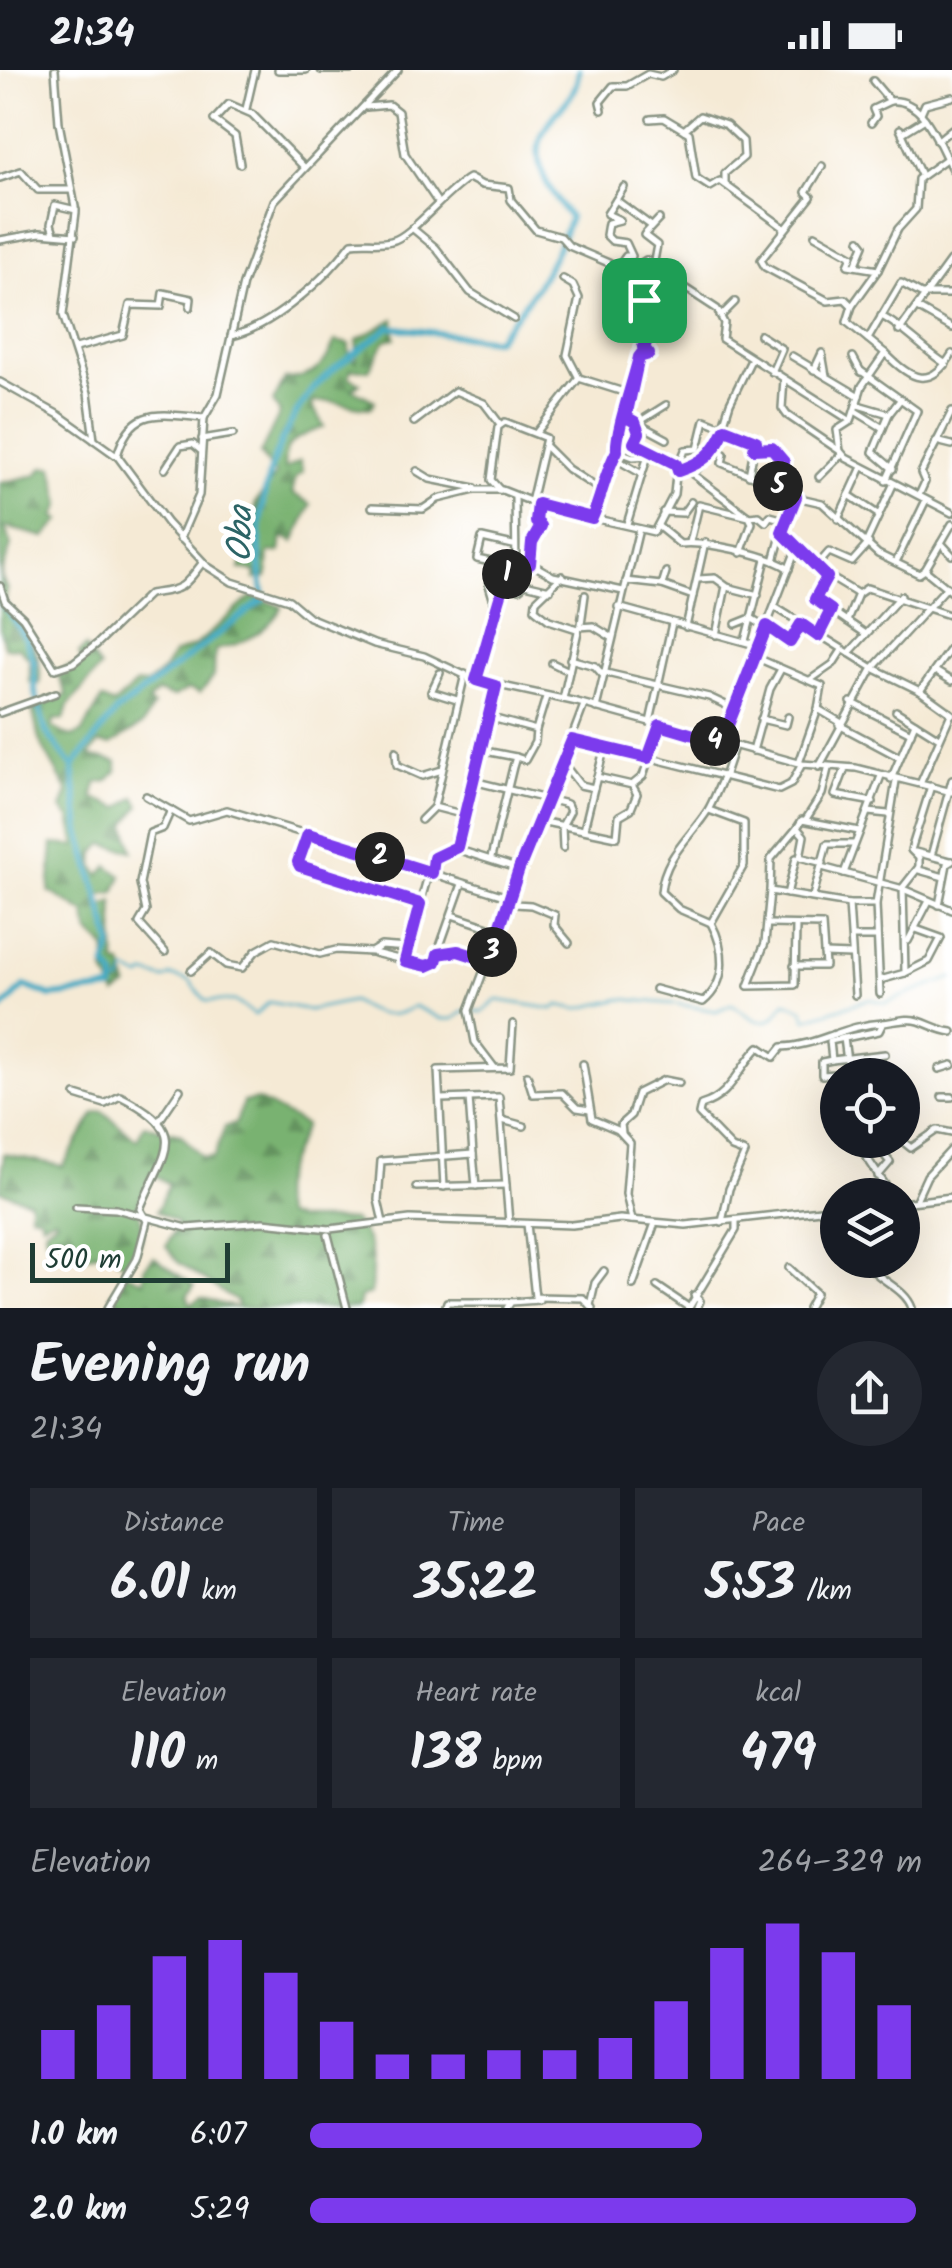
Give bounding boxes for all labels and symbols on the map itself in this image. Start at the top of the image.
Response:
pin [602,258,687,343]
pin: 5 [753,461,803,511]
water label: Oba [214,503,271,563]
pin: 1 [482,549,532,599]
pin: 4 [690,716,740,766]
pin: 2 [355,832,405,882]
pin: 3 [467,927,517,977]
scale bar [30,1238,230,1282]

